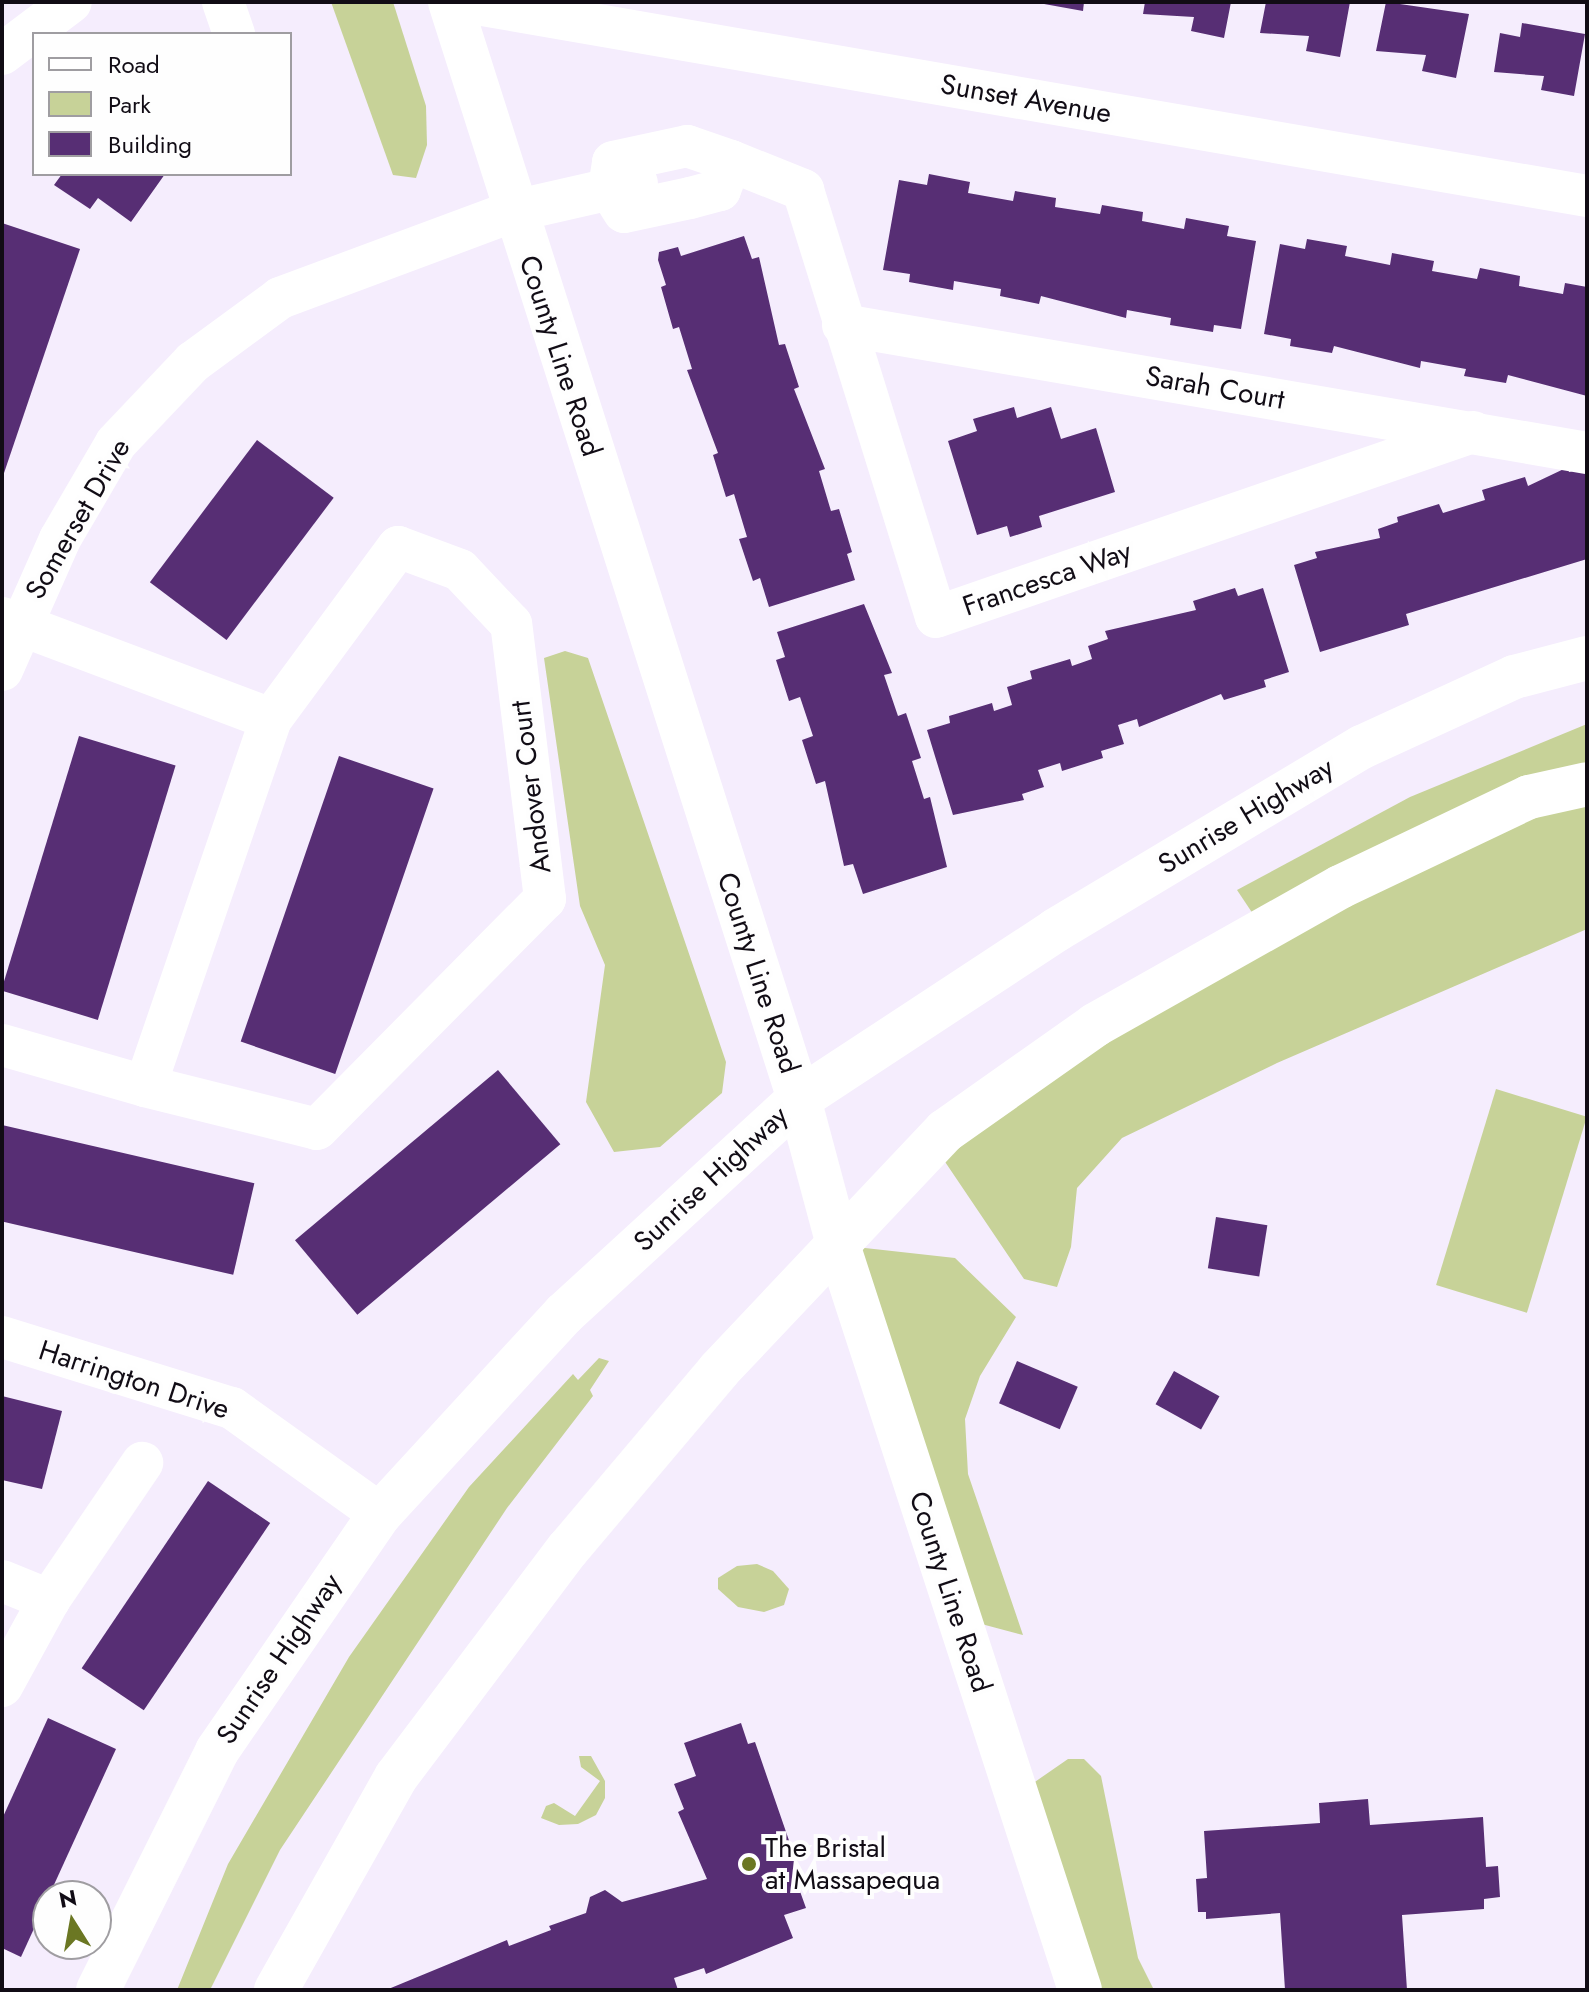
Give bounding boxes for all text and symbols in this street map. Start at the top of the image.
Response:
legend [32,32,292,176]
text: Road [108,47,160,82]
street label: Sunset Avenue [938,67,1114,131]
text: Park [108,87,151,122]
text: Building [108,127,192,162]
street label: County Line Road [512,251,608,461]
street label: Sarah Court [1143,359,1287,417]
street label: Somerset Drive [19,433,137,605]
street label: Francesca Way [958,534,1136,624]
street label: Andover Court [504,699,558,875]
street label: Sunrise Highway [1152,751,1340,881]
street label: County Line Road [710,868,806,1078]
street label: Sunrise Highway [627,1099,795,1259]
street label: Harrington Drive [35,1333,233,1427]
street label: County Line Road [902,1487,998,1697]
street label: Sunrise Highway [210,1567,348,1751]
place label: The Bristal at Massapequa [765,1831,940,1897]
marker: The Bristal at Massapequa [740,1855,758,1873]
north arrow [32,1880,112,1960]
text: N [56,1881,79,1916]

